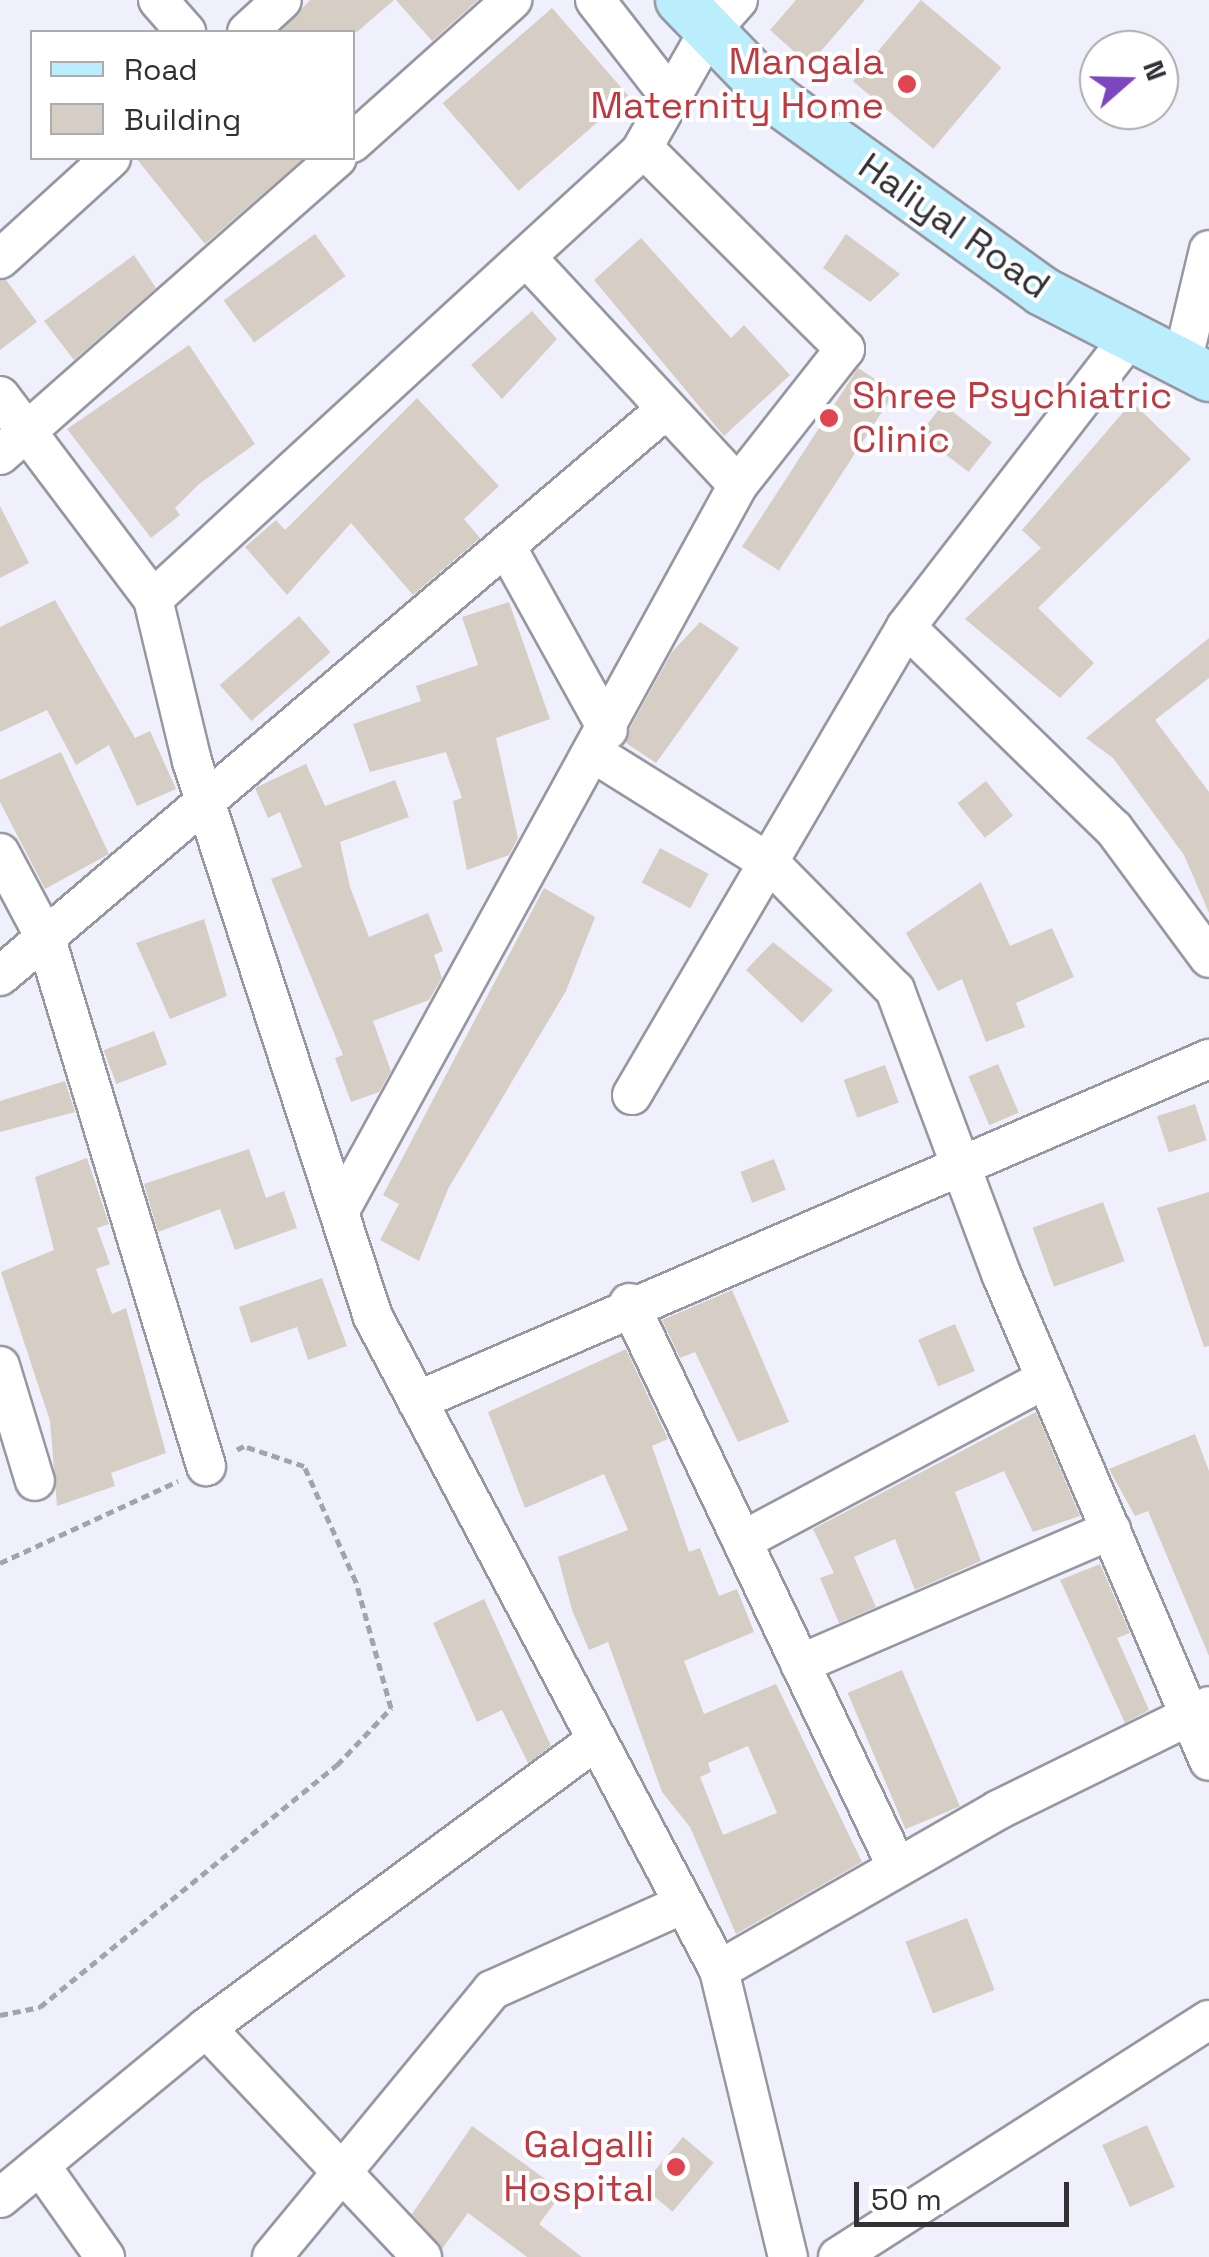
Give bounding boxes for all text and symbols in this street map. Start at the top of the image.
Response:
legend [30,30,355,160]
north arrow [1079,30,1179,130]
place label: Mangala Maternity Home [590,39,884,128]
text: Road [124,50,198,89]
text: N [1135,55,1175,85]
marker: Mangala Maternity Home [894,71,920,97]
text: Building [124,100,241,139]
street label: Haliyal Road [850,143,1058,309]
place label: Shree Psychiatric Clinic [852,373,1172,462]
marker: Shree Psychiatric Clinic [816,405,842,431]
place label: Galgalli Hospital [503,2122,654,2212]
marker: Galgalli Hospital [663,2154,689,2180]
scale bar [859,2162,1074,2224]
text: 50 m [871,2180,942,2219]

